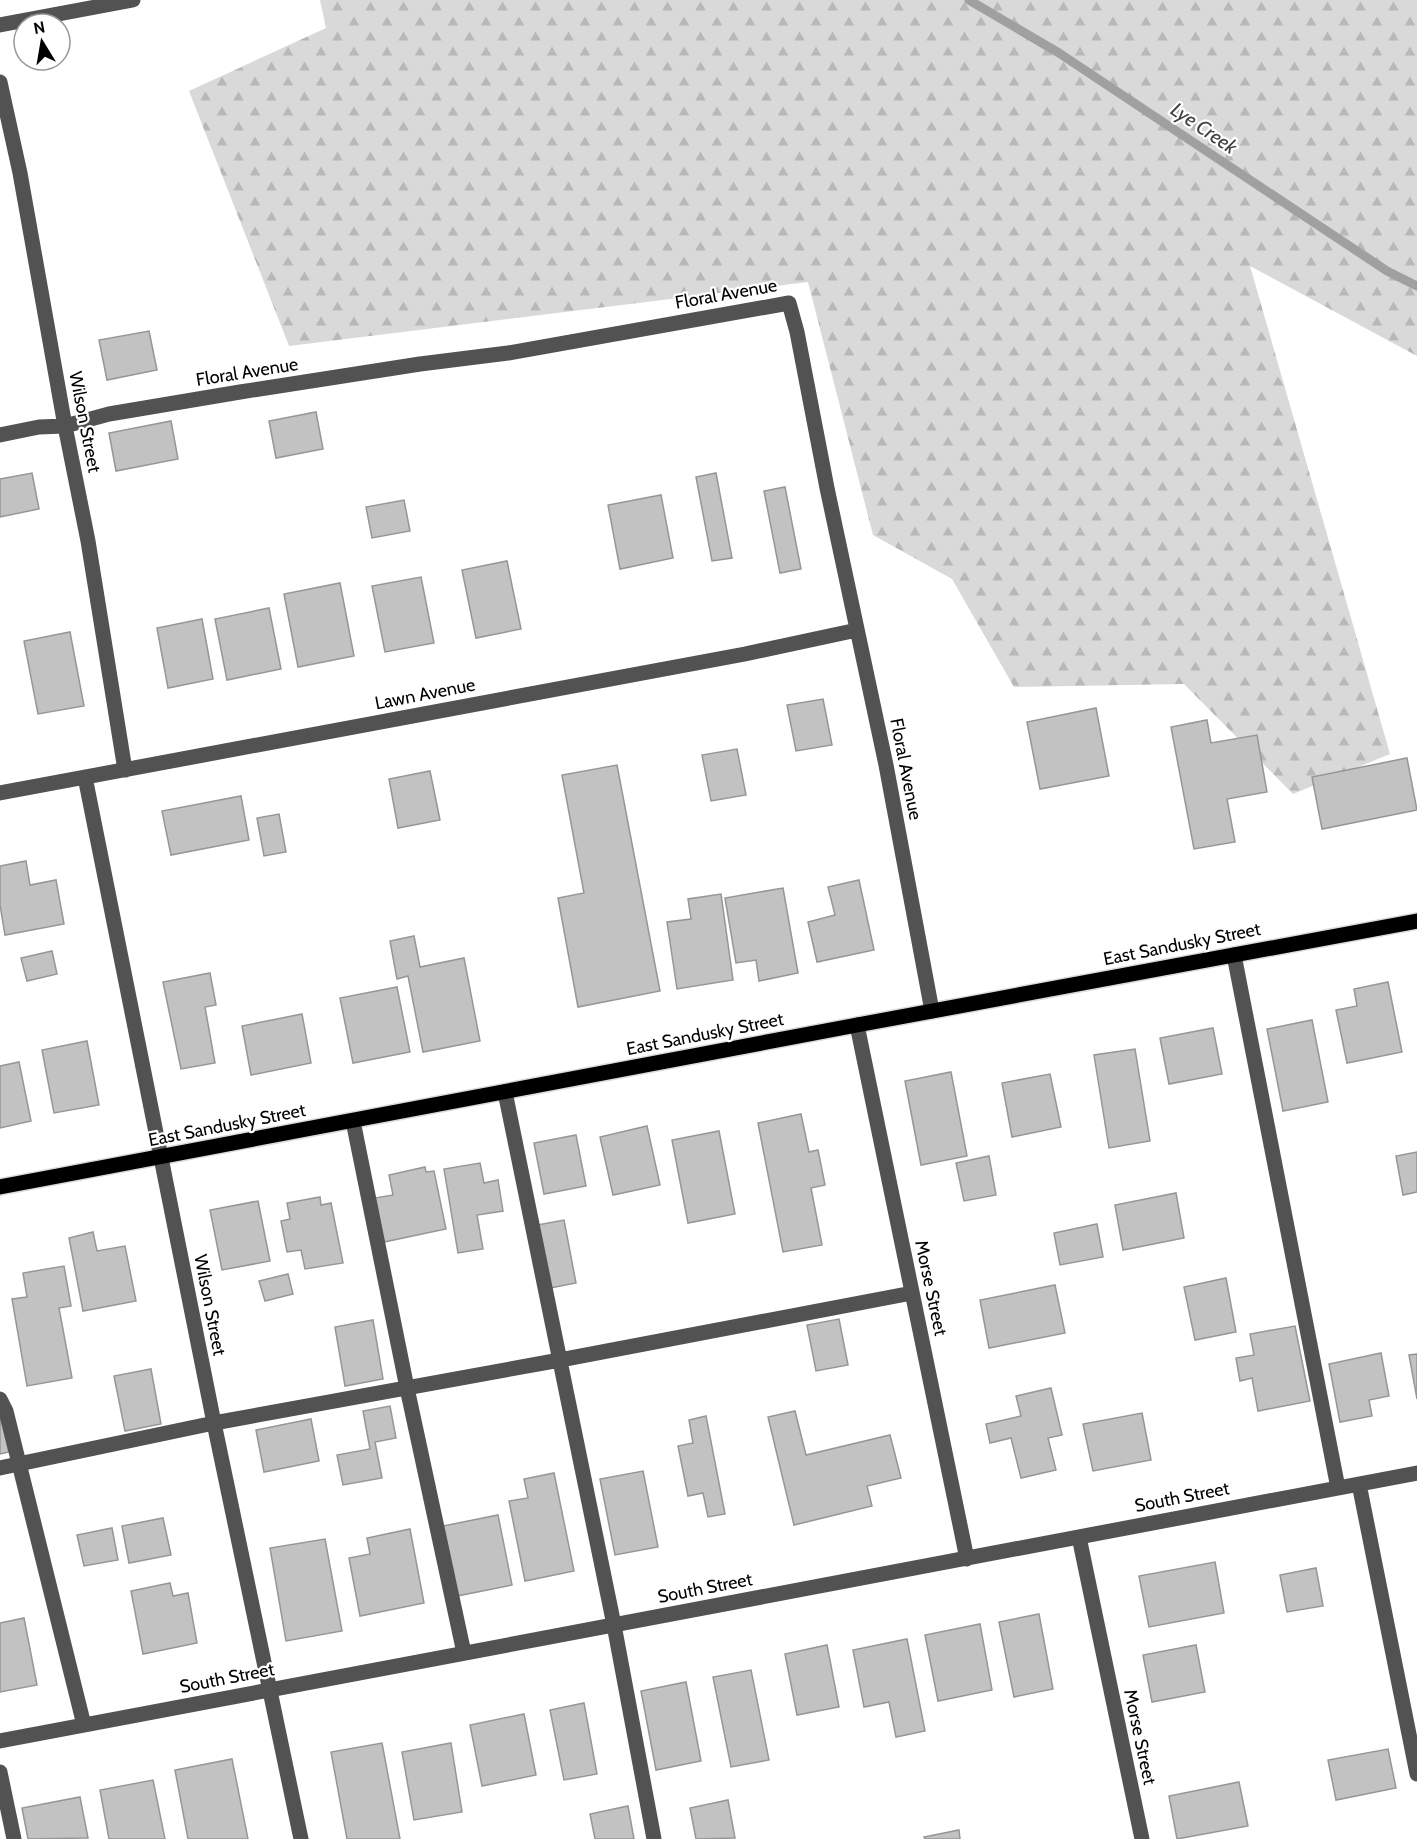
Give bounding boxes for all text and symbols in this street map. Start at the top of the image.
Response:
north arrow [12,12,72,72]
text: N [32,17,47,38]
water label: Lye Creek [1166,97,1243,160]
street label: Floral Avenue [673,274,779,314]
street label: Floral Avenue [194,353,300,391]
street label: Wilson Street [64,369,106,475]
street label: Lawn Avenue [373,674,477,714]
street label: Floral Avenue [885,716,927,822]
street label: East Sandusky Street [1102,918,1262,970]
street label: East Sandusky Street [625,1008,785,1060]
street label: East Sandusky Street [147,1099,307,1151]
street label: Morse Street [910,1238,952,1338]
street label: Wilson Street [189,1252,231,1358]
street label: South Street [1133,1477,1231,1517]
street label: South Street [656,1568,754,1608]
street label: South Street [178,1658,276,1698]
street label: Morse Street [1119,1687,1161,1787]

